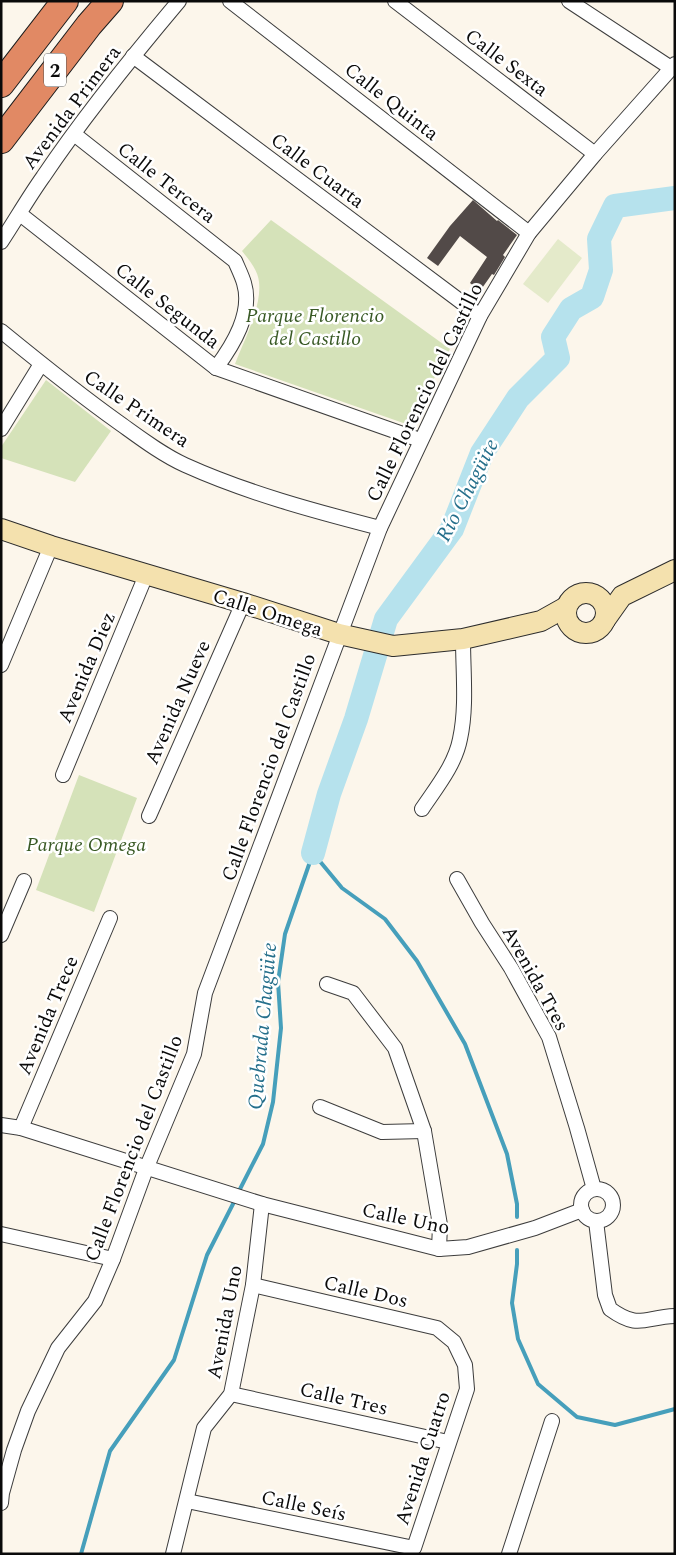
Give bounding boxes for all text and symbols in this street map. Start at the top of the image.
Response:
street label: Calle Sexta [458,21,555,104]
street label: Avenida Primera [15,39,129,176]
road number: 2 [44,54,66,86]
street label: Calle Quinta [338,55,445,148]
street label: Calle Cuarta [264,125,371,216]
street label: Calle Tercera [111,135,222,231]
street label: Calle Segunda [108,255,226,357]
street label: Calle Florencio del Castillo [359,278,491,507]
park label: Parque Florencio del Castillo [245,301,385,354]
street label: Calle Primera [77,362,196,456]
water label: Río Chagüite [428,433,508,548]
street label: Calle Omega [209,581,327,645]
street label: Avenida Diez [50,607,124,728]
street label: Avenida Nueve [137,635,219,769]
street label: Calle Florencio del Castillo [214,649,324,885]
park label: Parque Omega [26,830,146,860]
street label: Avenida Tres [494,920,576,1037]
water label: Quebrada Chagüite [240,941,286,1111]
street label: Avenida Trece [9,951,87,1080]
street label: Calle Florencio del Castillo [77,1031,191,1266]
street label: Calle Uno [359,1195,452,1243]
street label: Avenida Uno [199,1263,251,1382]
street label: Calle Dos [321,1268,411,1316]
street label: Calle Tres [297,1374,391,1424]
street label: Avenida Cuatro [387,1388,459,1529]
street label: Calle Seís [258,1482,349,1530]

